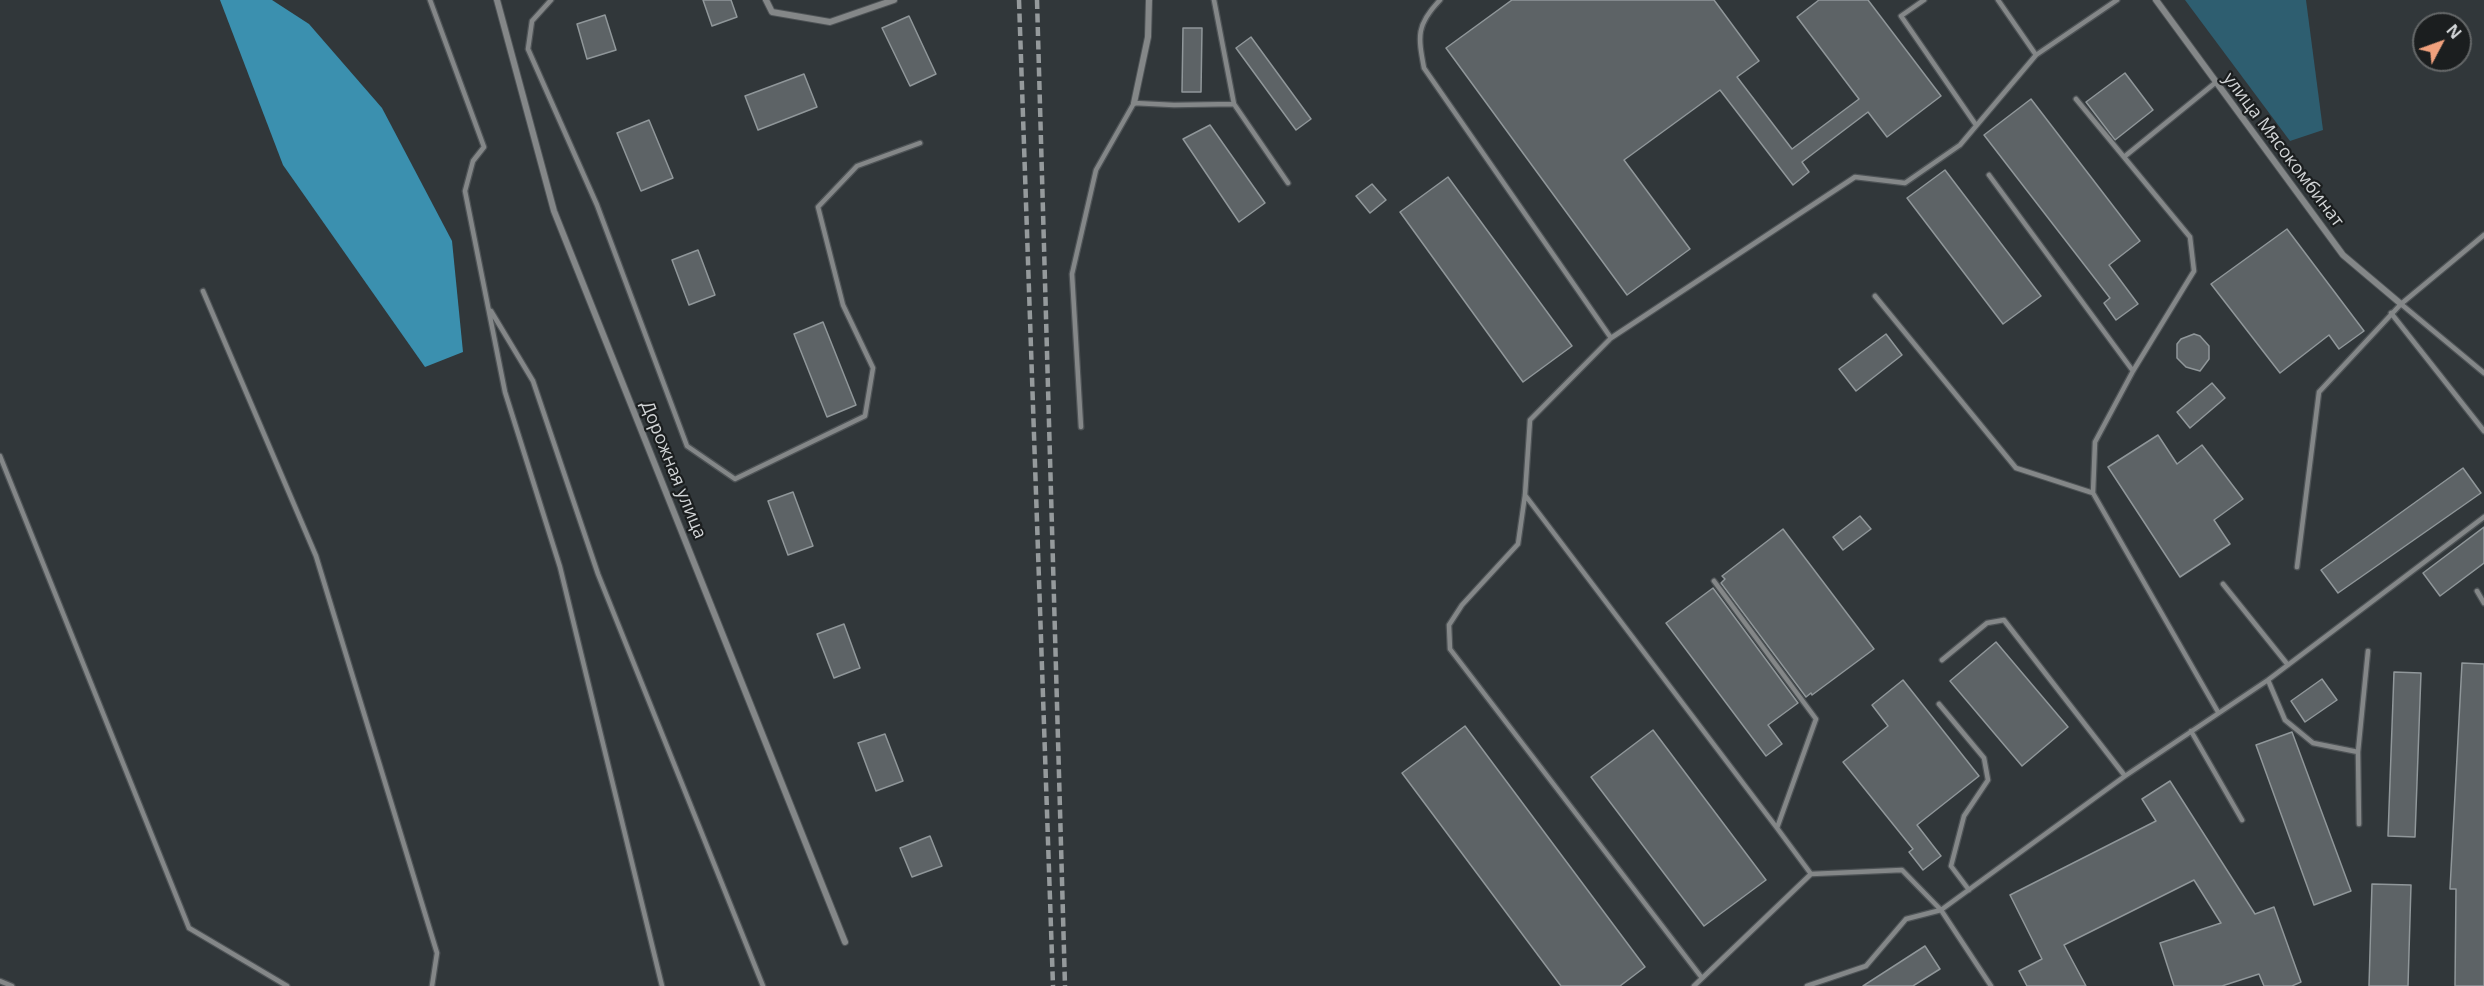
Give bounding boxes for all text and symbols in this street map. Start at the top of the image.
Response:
north arrow [2412,12,2472,72]
text: N [2441,19,2467,44]
street label: улица Мясокомбинат [2218,69,2348,231]
street label: Дорожная улица [636,398,710,542]

